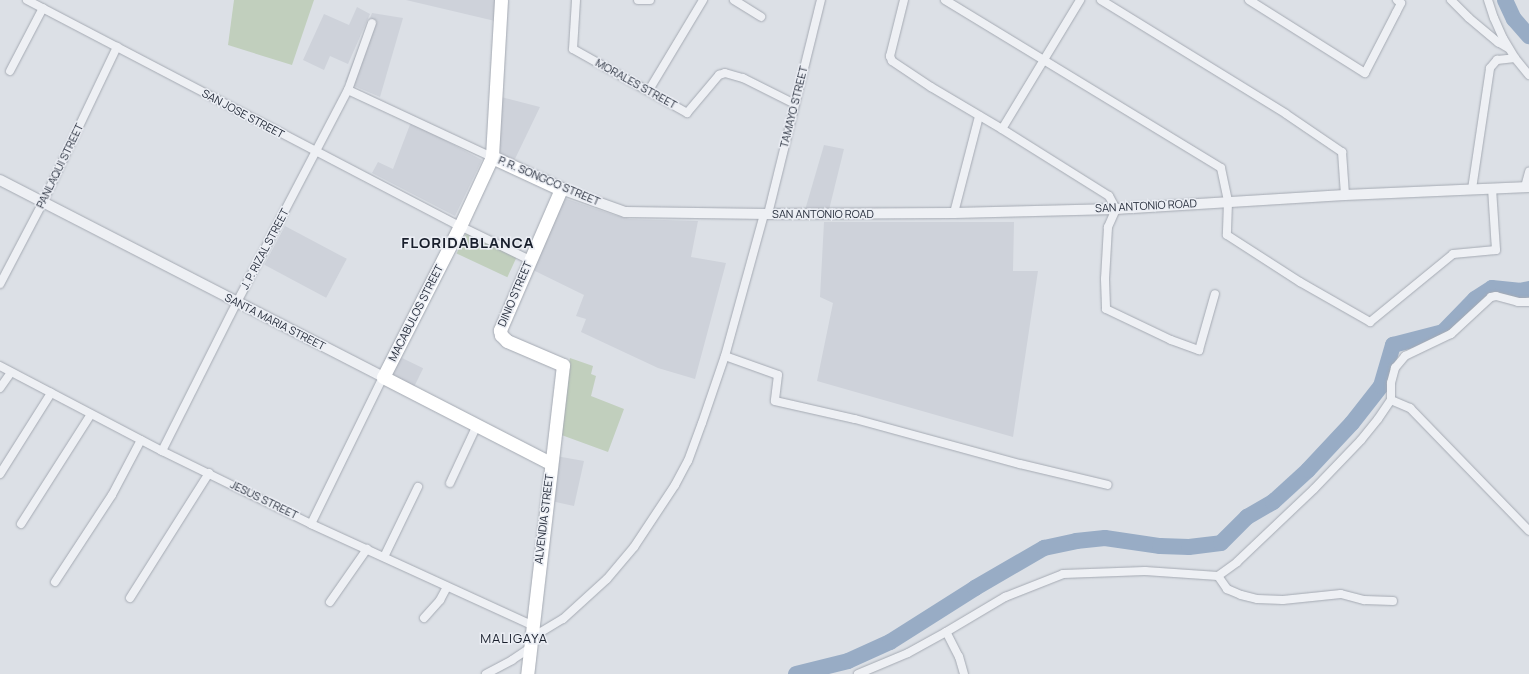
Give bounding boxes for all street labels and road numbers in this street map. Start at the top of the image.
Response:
street label: MORALES STREET [593,56,679,112]
street label: TAMAYO STREET [777,65,811,149]
street label: SAN JOSE STREET [200,87,286,141]
street label: PANLAQUI STREET [34,121,86,211]
street label: P. R. SONGCO STREET [496,154,602,208]
street label: SAN ANTONIO ROAD [1095,197,1197,215]
street label: J. P. RIZAL STREET [238,206,292,292]
street label: SAN ANTONIO ROAD [772,207,874,221]
street label: DINIO STREET [495,259,535,329]
street label: MACABULOS STREET [386,262,446,364]
street label: SANTA MARIA STREET [223,291,327,353]
street label: ALVENDIA STREET [532,473,556,565]
street label: JESUS STREET [228,478,300,522]

